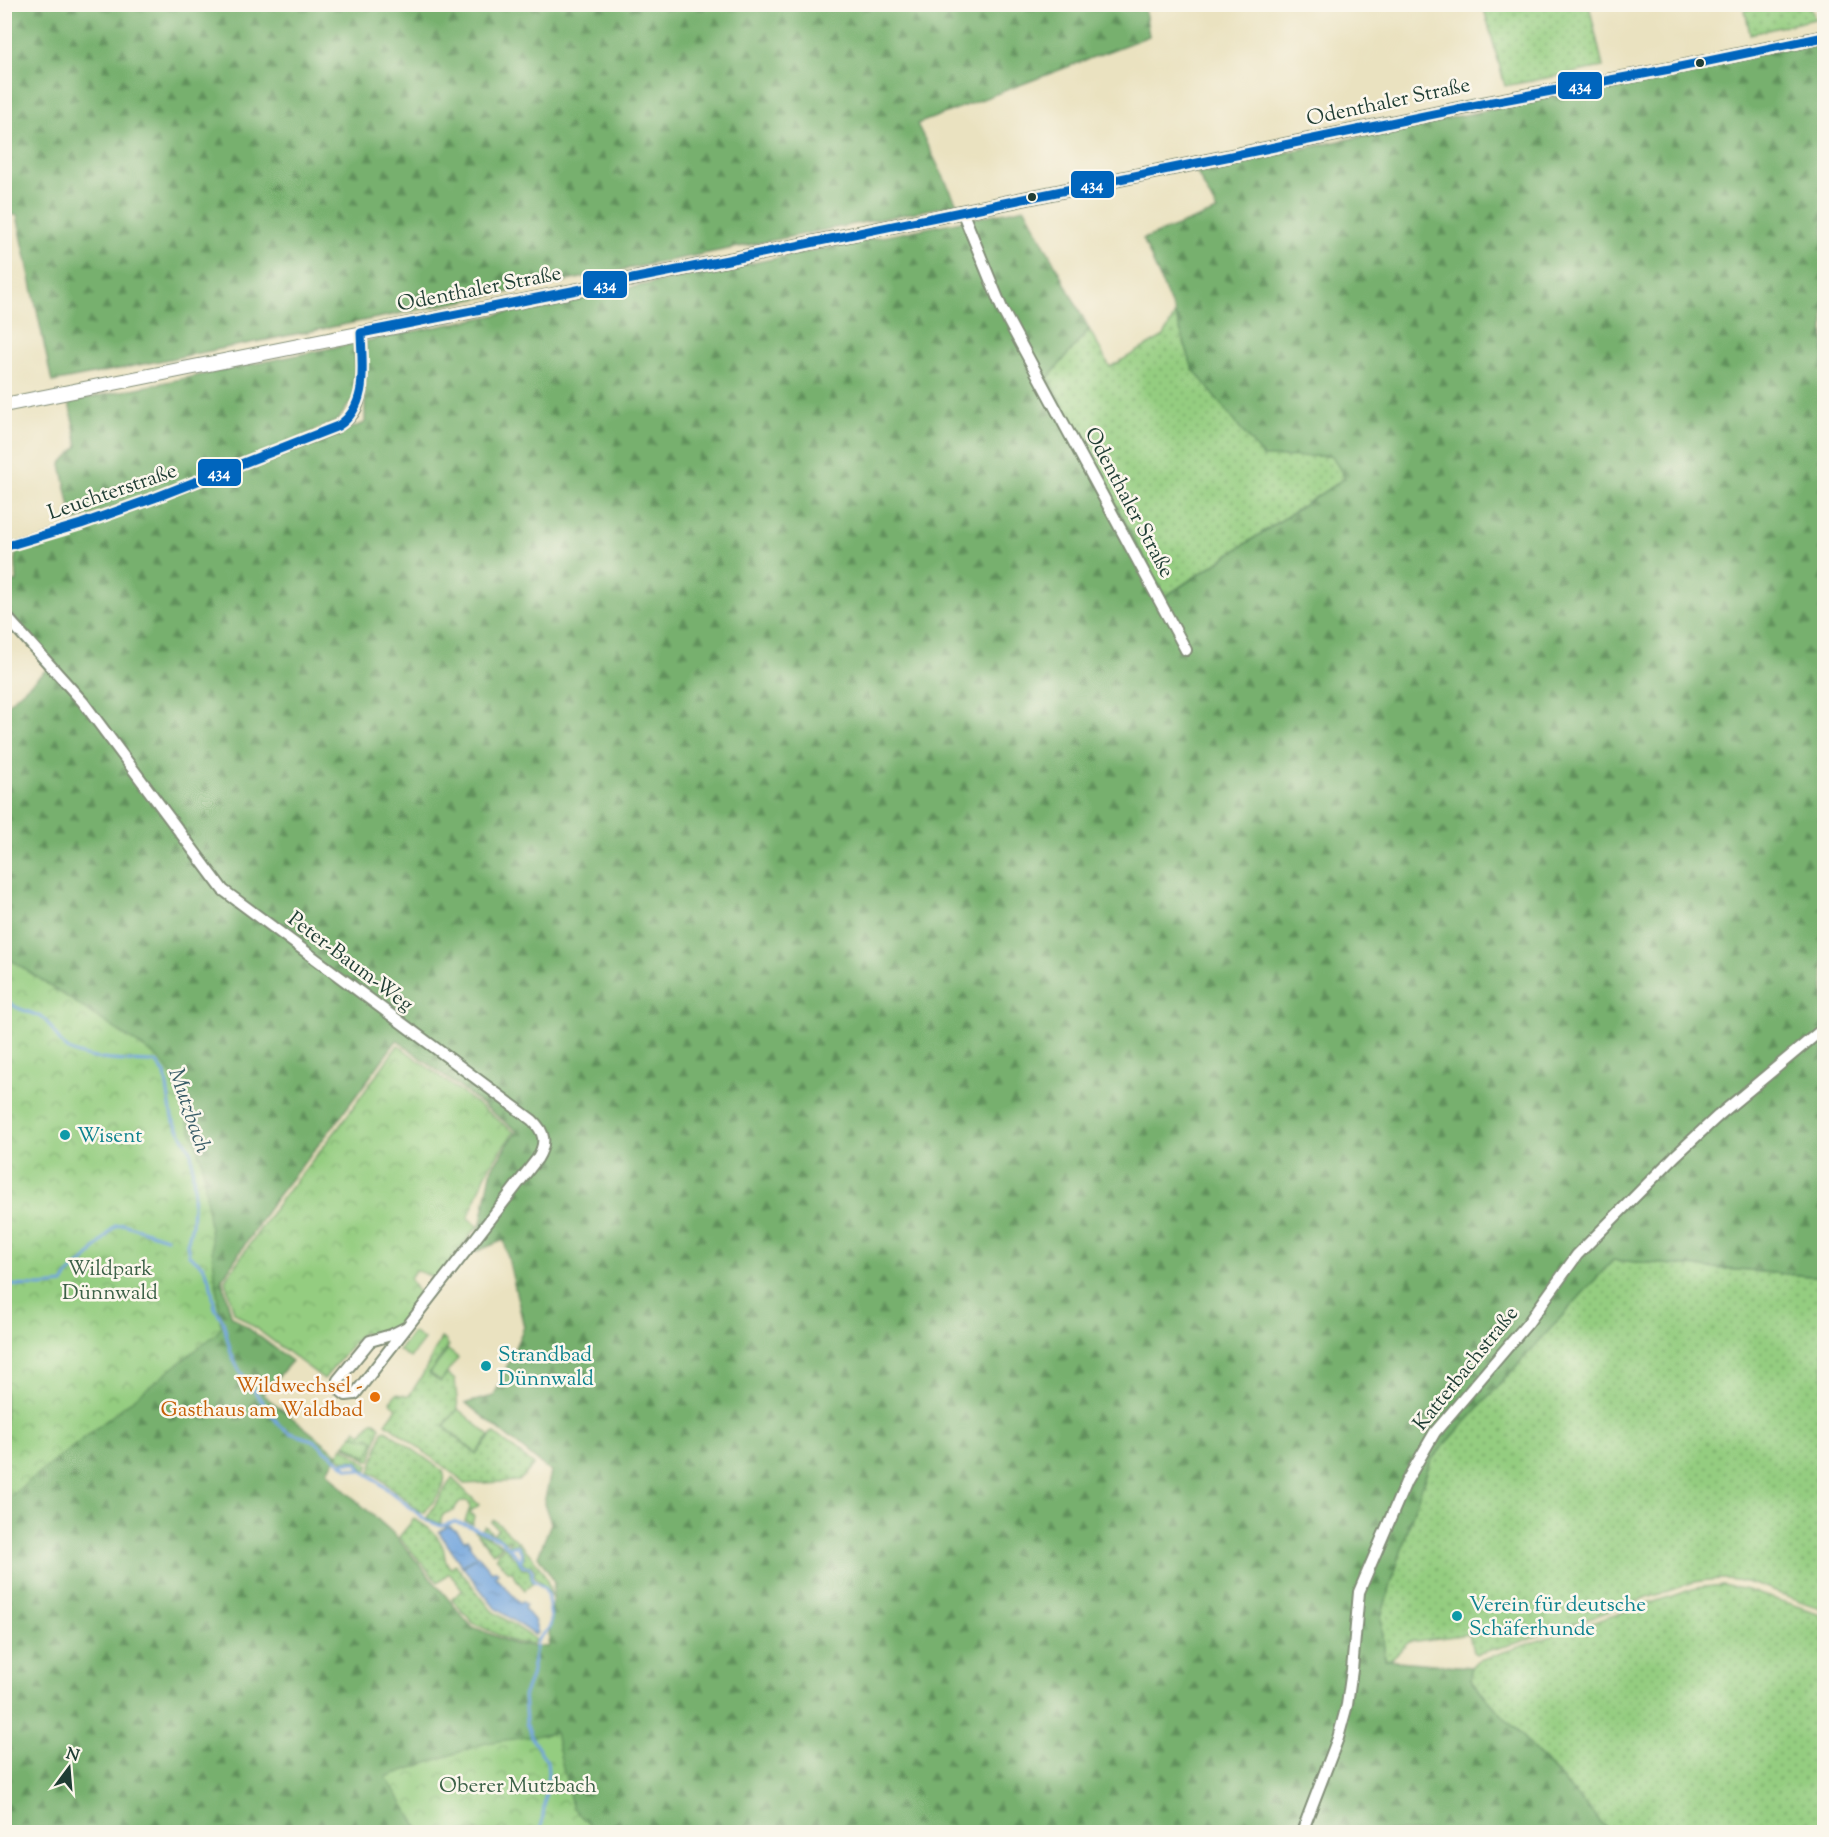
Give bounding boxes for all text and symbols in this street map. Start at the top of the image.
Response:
unlabelled marker [1694,57,1706,69]
street label: Odenthaler Straße [1304,71,1473,135]
line badge: 434 [1557,71,1603,100]
text: 434 [1568,76,1591,99]
line badge: 434 [1070,170,1115,199]
text: 434 [1080,175,1103,198]
unlabelled marker [1026,191,1038,203]
street label: Odenthaler Straße [395,259,564,321]
line badge: 434 [582,270,628,299]
text: 434 [593,275,616,298]
street label: Odenthaler Straße [1076,422,1181,584]
street label: Leuchterstraße [44,457,181,529]
line badge: 434 [197,458,242,487]
text: 434 [207,463,230,486]
street label: Peter-Baum-Weg [281,905,419,1020]
water label: Mutzbach [159,1064,218,1158]
place label: Wisent [77,1122,142,1152]
marker: Wisent [58,1128,72,1142]
park label: Wildpark Dünnwald [62,1255,158,1309]
street label: Katterbachstraße [1407,1300,1526,1438]
place label: Strandbad Dünnwald [498,1341,594,1395]
marker: Strandbad Dünnwald [479,1359,493,1373]
place label: Wildwechsel - Gasthaus am Waldbad [160,1372,363,1426]
marker: Wildwechsel - Gasthaus am Waldbad [368,1390,382,1404]
place label: Verein für deutsche Schäferhunde [1469,1591,1646,1645]
marker: Verein für deutsche Schäferhunde [1450,1609,1464,1623]
north arrow [39,1738,99,1798]
text: N [63,1743,82,1769]
park label: Oberer Mutzbach [439,1772,597,1802]

